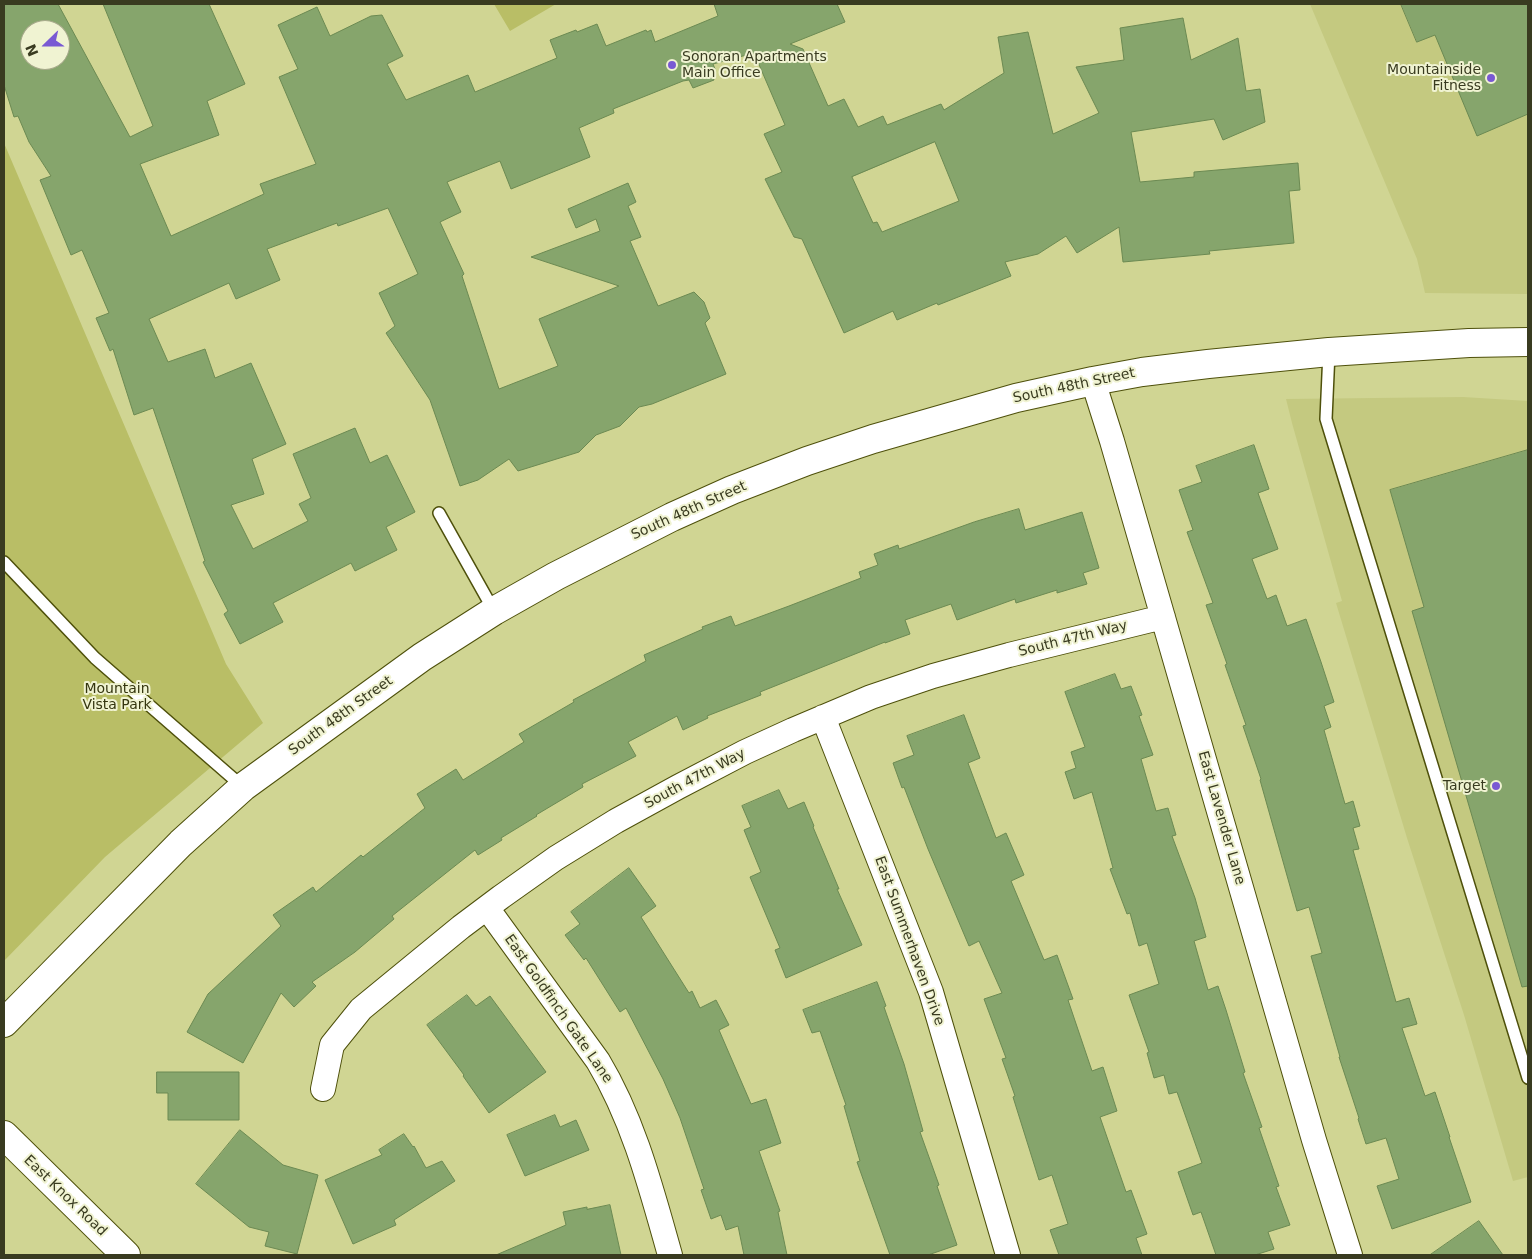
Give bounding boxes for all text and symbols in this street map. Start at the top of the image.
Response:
north arrow [20,20,70,70]
text: N [22,42,42,59]
place label: Sonoran Apartments Main Office [682,49,827,82]
marker: Sonoran Apartments Main Office [666,59,678,71]
place label: Mountainside Fitness [1387,62,1481,94]
marker: Mountainside Fitness [1485,72,1497,84]
street label: South 48th Street [1011,365,1137,407]
street label: South 48th Street [629,478,749,544]
street label: South 47th Way [1017,617,1129,661]
street label: South 48th Street [286,673,396,759]
park label: Mountain Vista Park [82,681,152,714]
street label: South 47th Way [642,745,748,813]
street label: East Lavender Lane [1194,749,1248,887]
place label: Target [1443,778,1486,794]
marker: Target [1490,780,1502,792]
street label: East Summerhaven Drive [871,854,947,1028]
street label: East Goldfinch Gate Lane [500,932,616,1086]
street label: East Knox Road [20,1152,110,1240]

